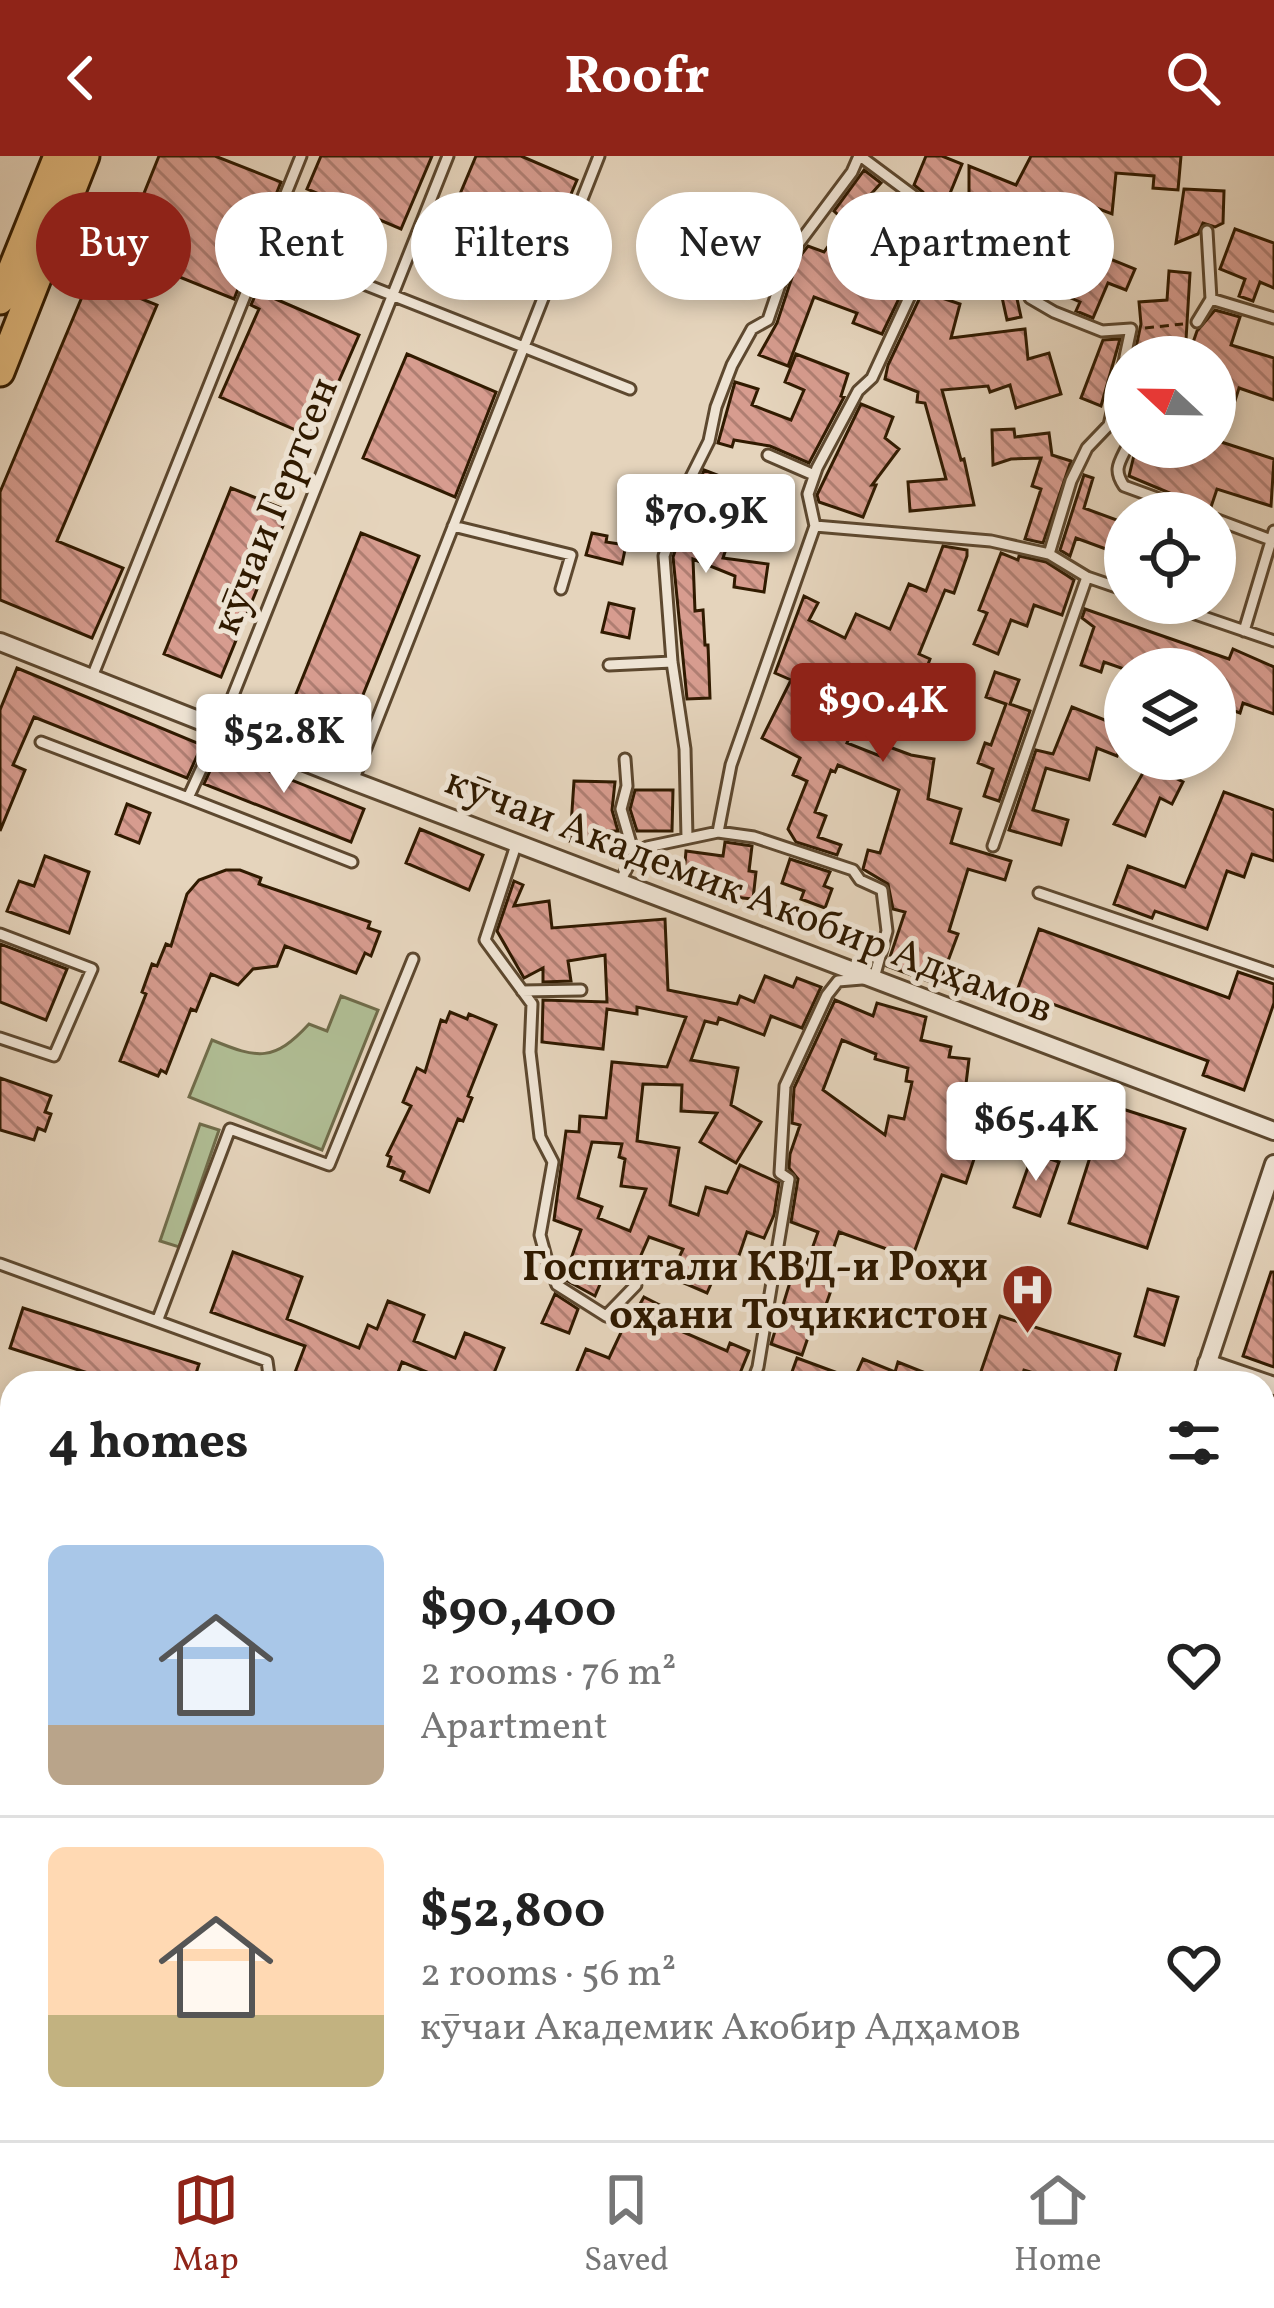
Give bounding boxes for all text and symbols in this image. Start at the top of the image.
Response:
text: Roofr [564,41,710,116]
icon: back [48,45,114,111]
icon: search [1160,45,1226,111]
chip: Buy [36,192,191,300]
chip: Rent [215,192,387,300]
chip: Filters [411,192,612,300]
chip: New [636,192,803,300]
chip: Apartment [827,192,1114,300]
north arrow [1104,336,1236,468]
map controls [1104,336,1236,780]
street label: кӯчаи Гертсен [199,369,356,644]
pin: $70.9K [608,474,804,576]
text: $70.9K [644,486,768,540]
button: locate [1104,492,1236,624]
button: layers [1104,648,1236,780]
pin: $90.4K [785,663,981,765]
text: $90.4K [818,675,948,729]
pin: $52.8K [186,694,382,796]
text: $52.8K [223,706,345,760]
street label: кӯчаи Академик Акобир Адҳамов [436,754,1061,1041]
pin: $65.4K [938,1082,1134,1184]
text: $65.4K [974,1094,1098,1148]
place label: Госпитали КВД-и Роҳи оҳани Тоҷикистон [522,1240,988,1347]
hospital icon: Госпитали КВД-и Роҳи оҳани Тоҷикистон [999,1261,1055,1335]
text: 4 homes [48,1408,249,1479]
icon: filters [1161,1410,1227,1476]
text: $90,400 [420,1576,616,1647]
icon: home [144,1593,288,1737]
icon: heart [1161,1632,1227,1698]
text: 2 rooms · 76 m² [420,1647,676,1701]
text: Apartment [420,1701,608,1755]
text: $52,800 [420,1877,605,1948]
icon: home [144,1895,288,2039]
icon: heart [1161,1934,1227,2000]
text: 2 rooms · 56 m² [420,1948,676,2002]
text: кӯчаи Академик Акобир Адҳамов [420,2002,1021,2056]
tab: Map [173,2167,239,2285]
tab: Saved [584,2167,669,2285]
tab: Home [1014,2167,1101,2285]

